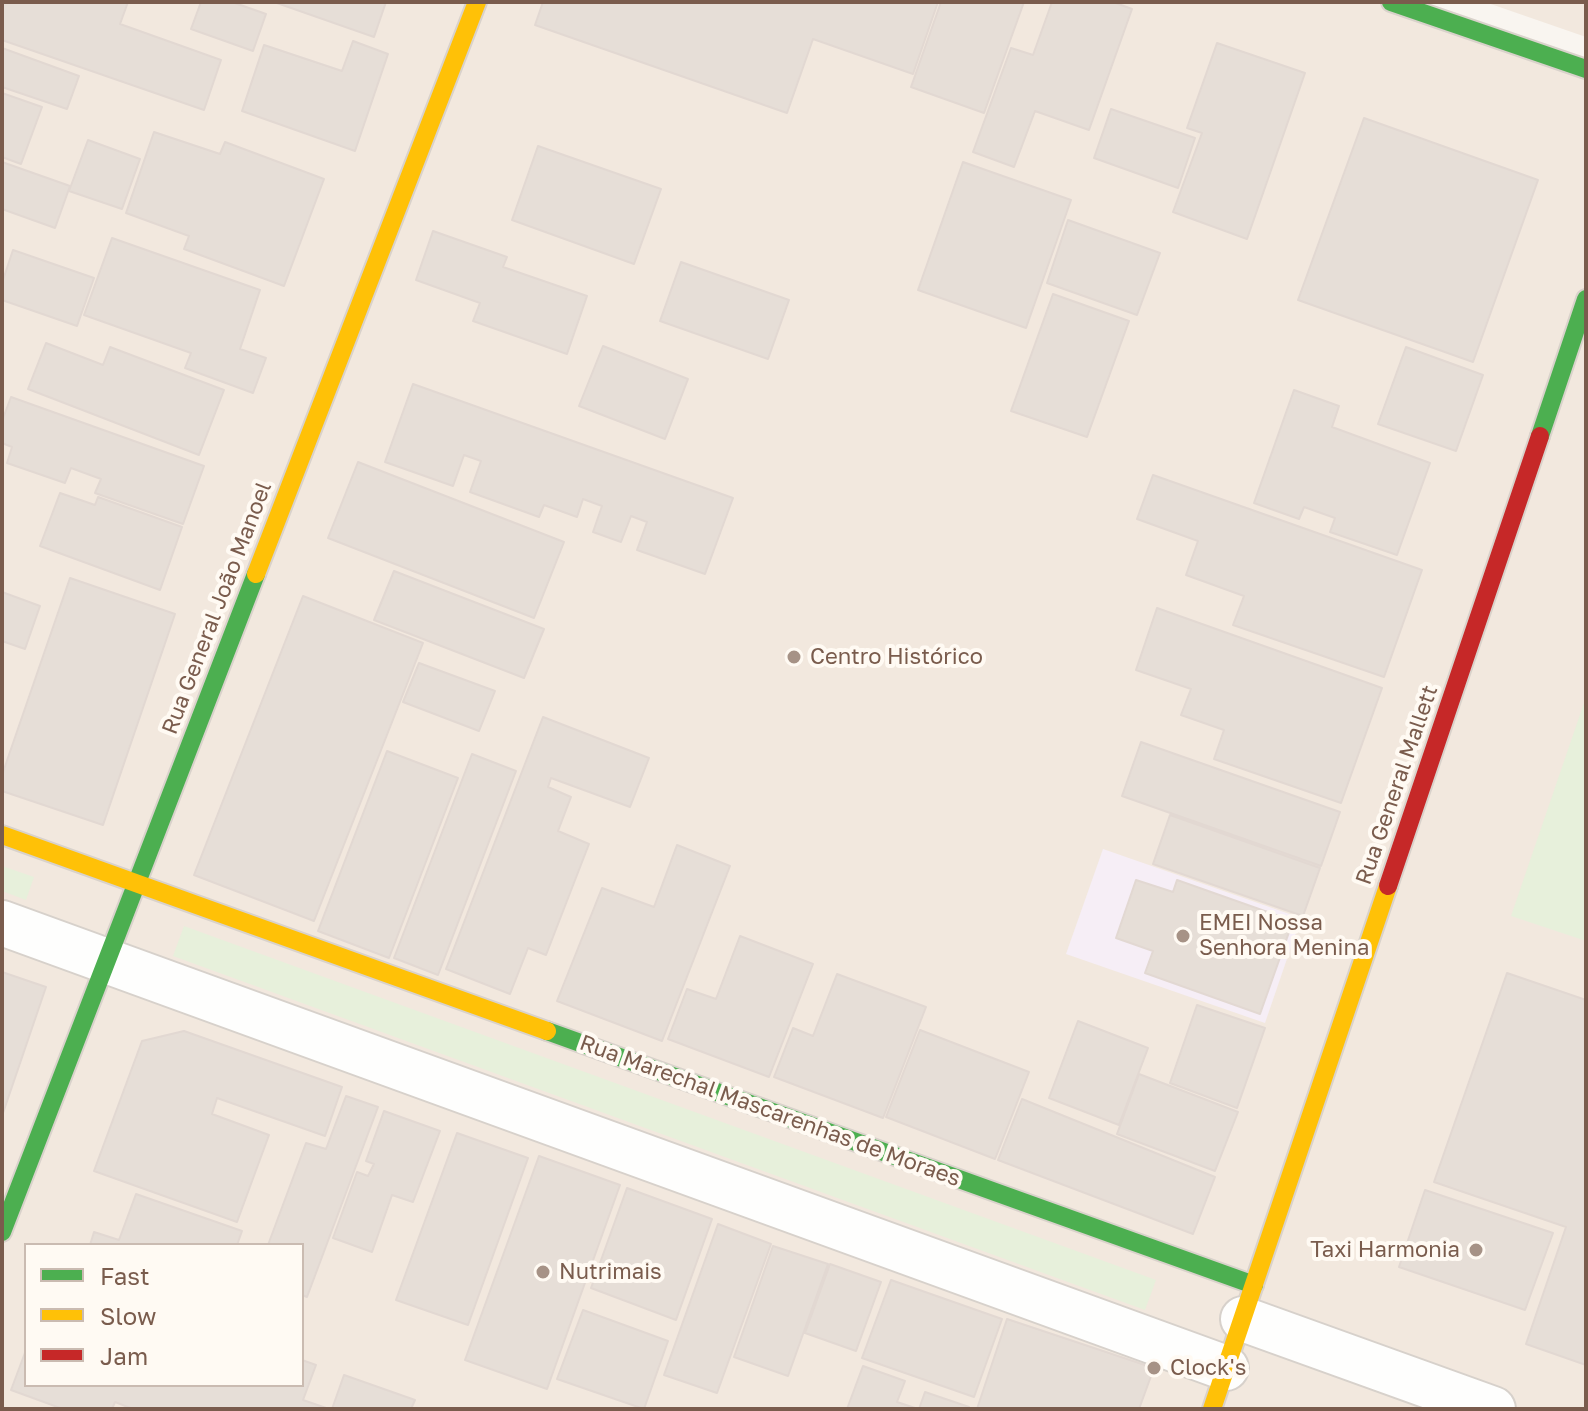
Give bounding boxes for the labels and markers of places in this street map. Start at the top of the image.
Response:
place label: Centro Histórico [810,644,983,670]
marker: Centro Histórico [785,648,803,666]
place label: EMEI Nossa Senhora Menina [1199,910,1369,962]
marker: EMEI Nossa Senhora Menina [1174,927,1192,945]
place label: Taxi Harmonia [1310,1237,1460,1263]
marker: Taxi Harmonia [1467,1241,1485,1259]
place label: Nutrimais [559,1259,662,1285]
marker: Nutrimais [534,1263,552,1281]
place label: Clock's [1170,1355,1246,1381]
marker: Clock's [1145,1359,1163,1377]

